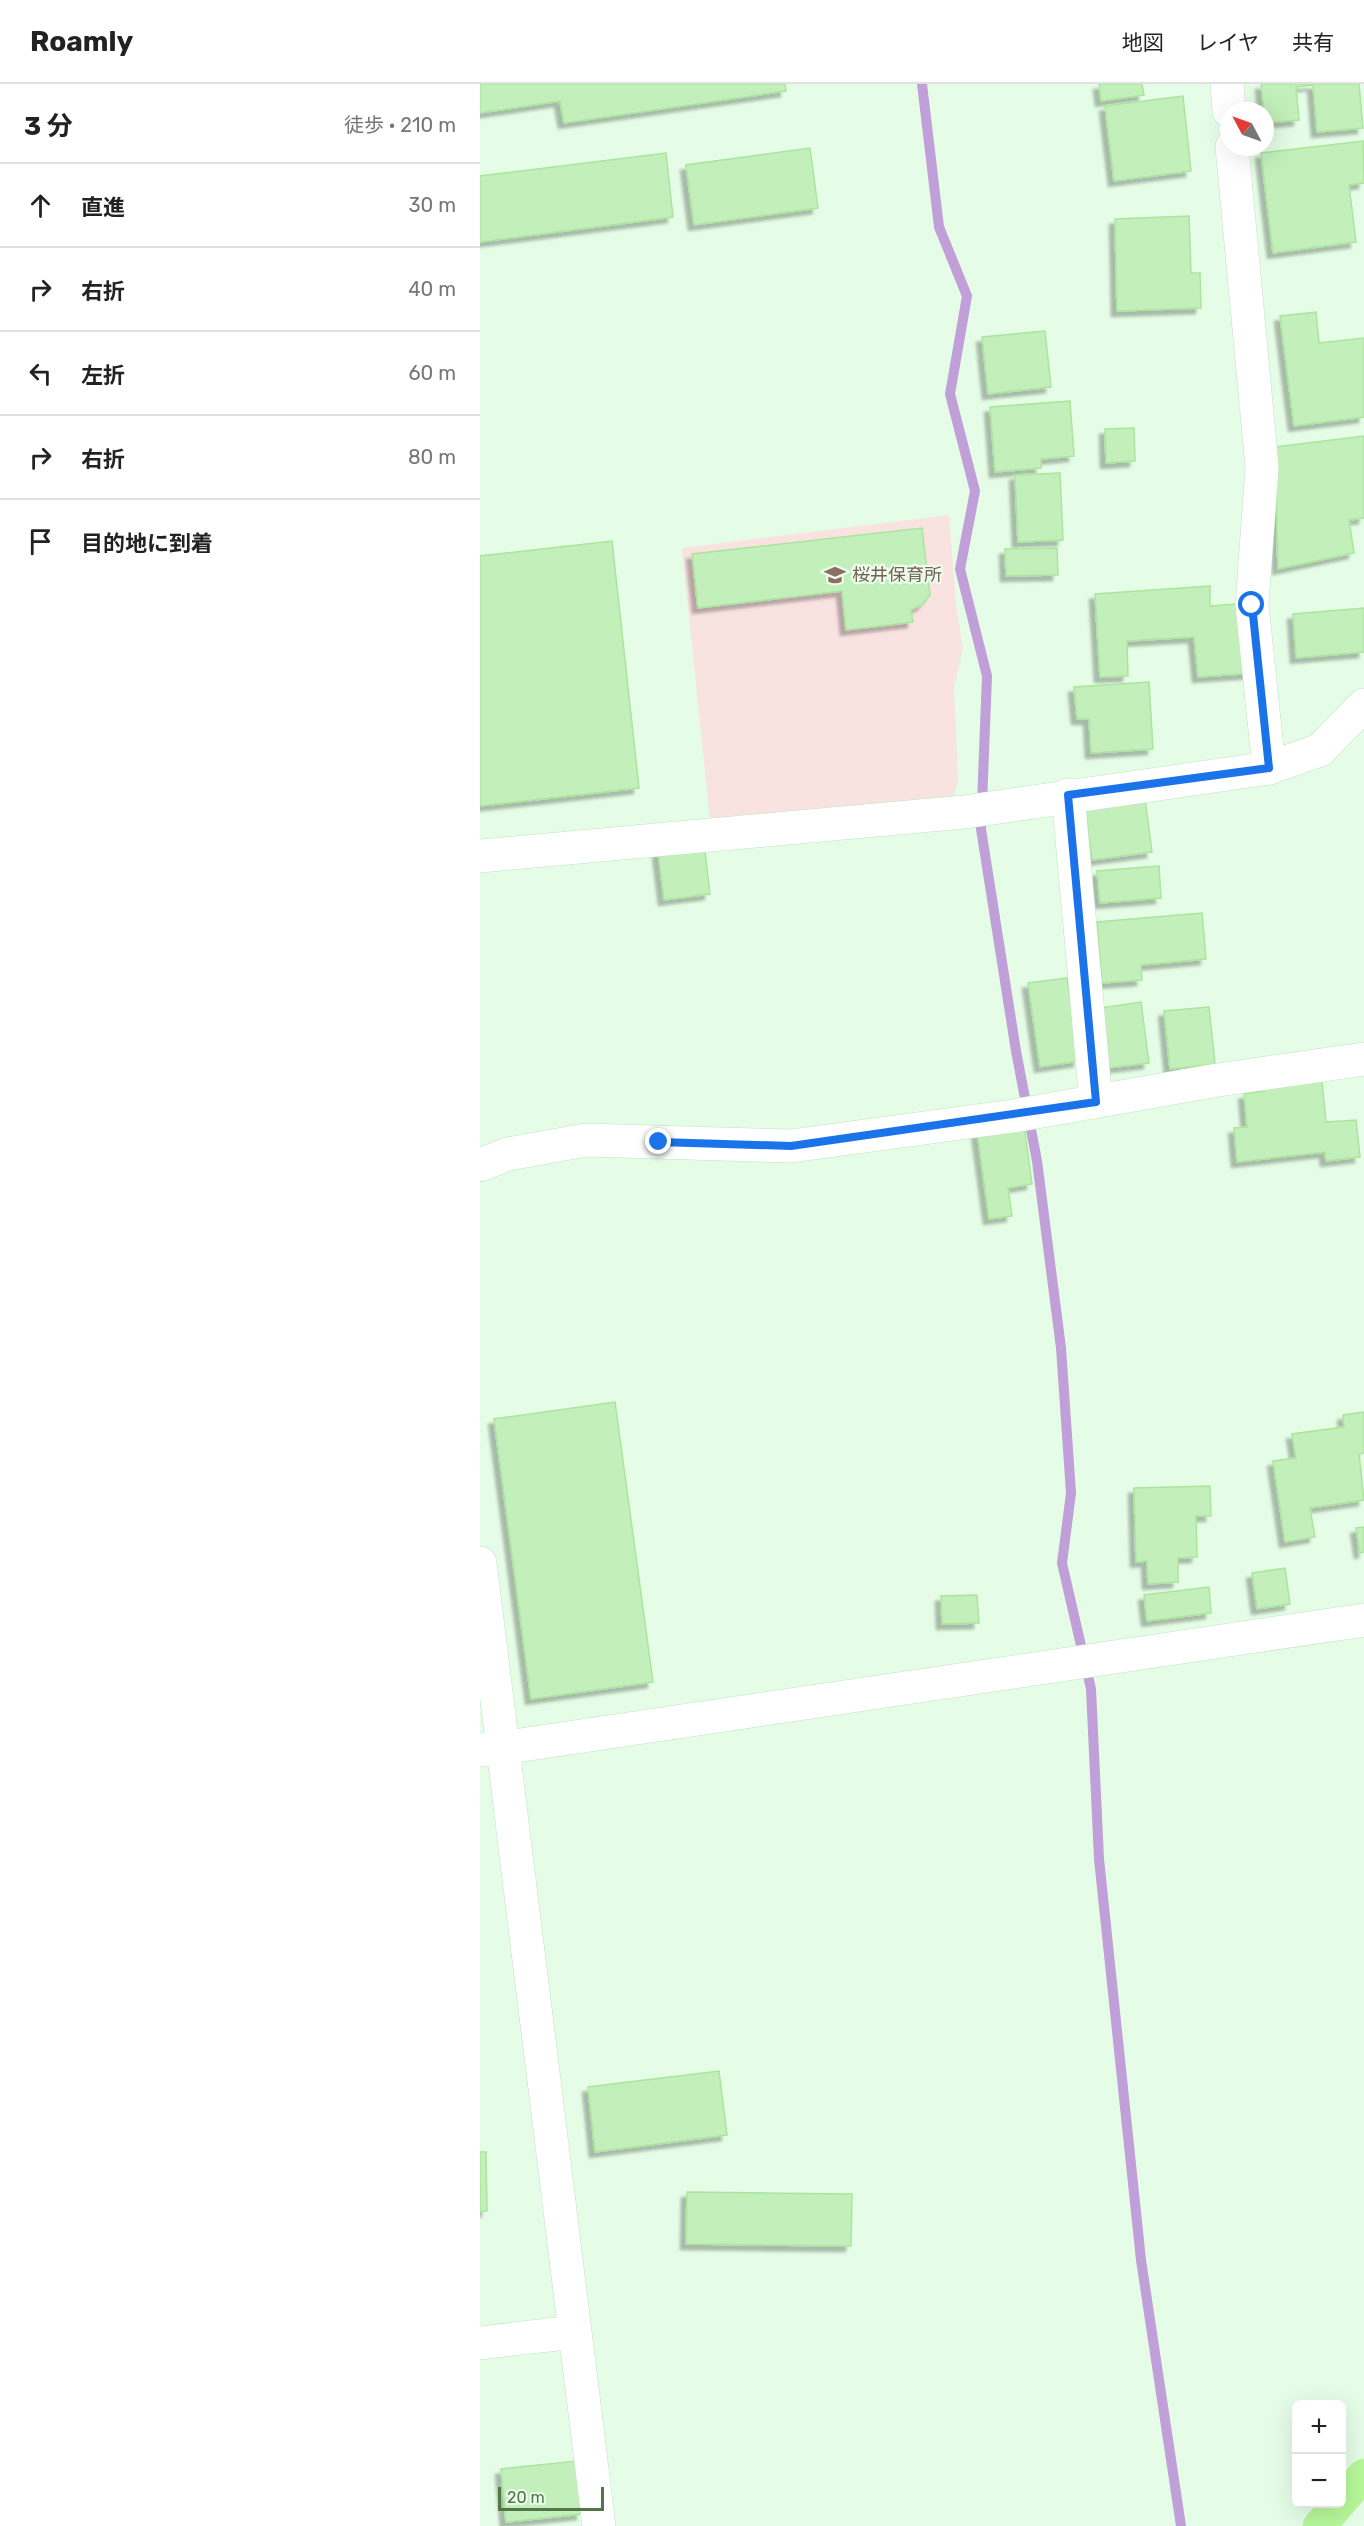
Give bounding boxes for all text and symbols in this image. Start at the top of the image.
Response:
text: Roamly [30,25,133,58]
text: 地図 [1122,30,1164,55]
text: レイヤ [1197,30,1259,55]
text: 共有 [1292,30,1334,55]
north arrow [1220,102,1274,156]
text: 3 分 [24,111,73,142]
text: 徒歩 · 210 m [344,113,456,137]
icon: ahead [24,189,57,222]
text: 30 m [409,193,456,217]
text: 直進 [81,194,125,221]
icon: right [24,273,57,306]
text: 40 m [408,277,456,301]
text: 右折 [81,278,125,305]
icon: left [24,357,57,390]
text: 60 m [409,361,456,385]
text: 左折 [81,362,125,389]
icon: right [24,441,57,474]
text: 80 m [408,445,456,469]
text: 右折 [81,446,125,473]
icon: arrive [24,525,57,558]
text: 目的地に到着 [81,530,213,557]
school or university icon: 桜井保育所 [823,563,847,587]
place label: 桜井保育所 [852,564,942,586]
route start [1238,591,1264,617]
route end [645,1128,671,1154]
map controls [1292,2400,1346,2508]
button: + [1292,2400,1346,2454]
button: − [1292,2454,1346,2508]
scale bar [498,2484,604,2512]
text: 20 m [507,2488,545,2507]

